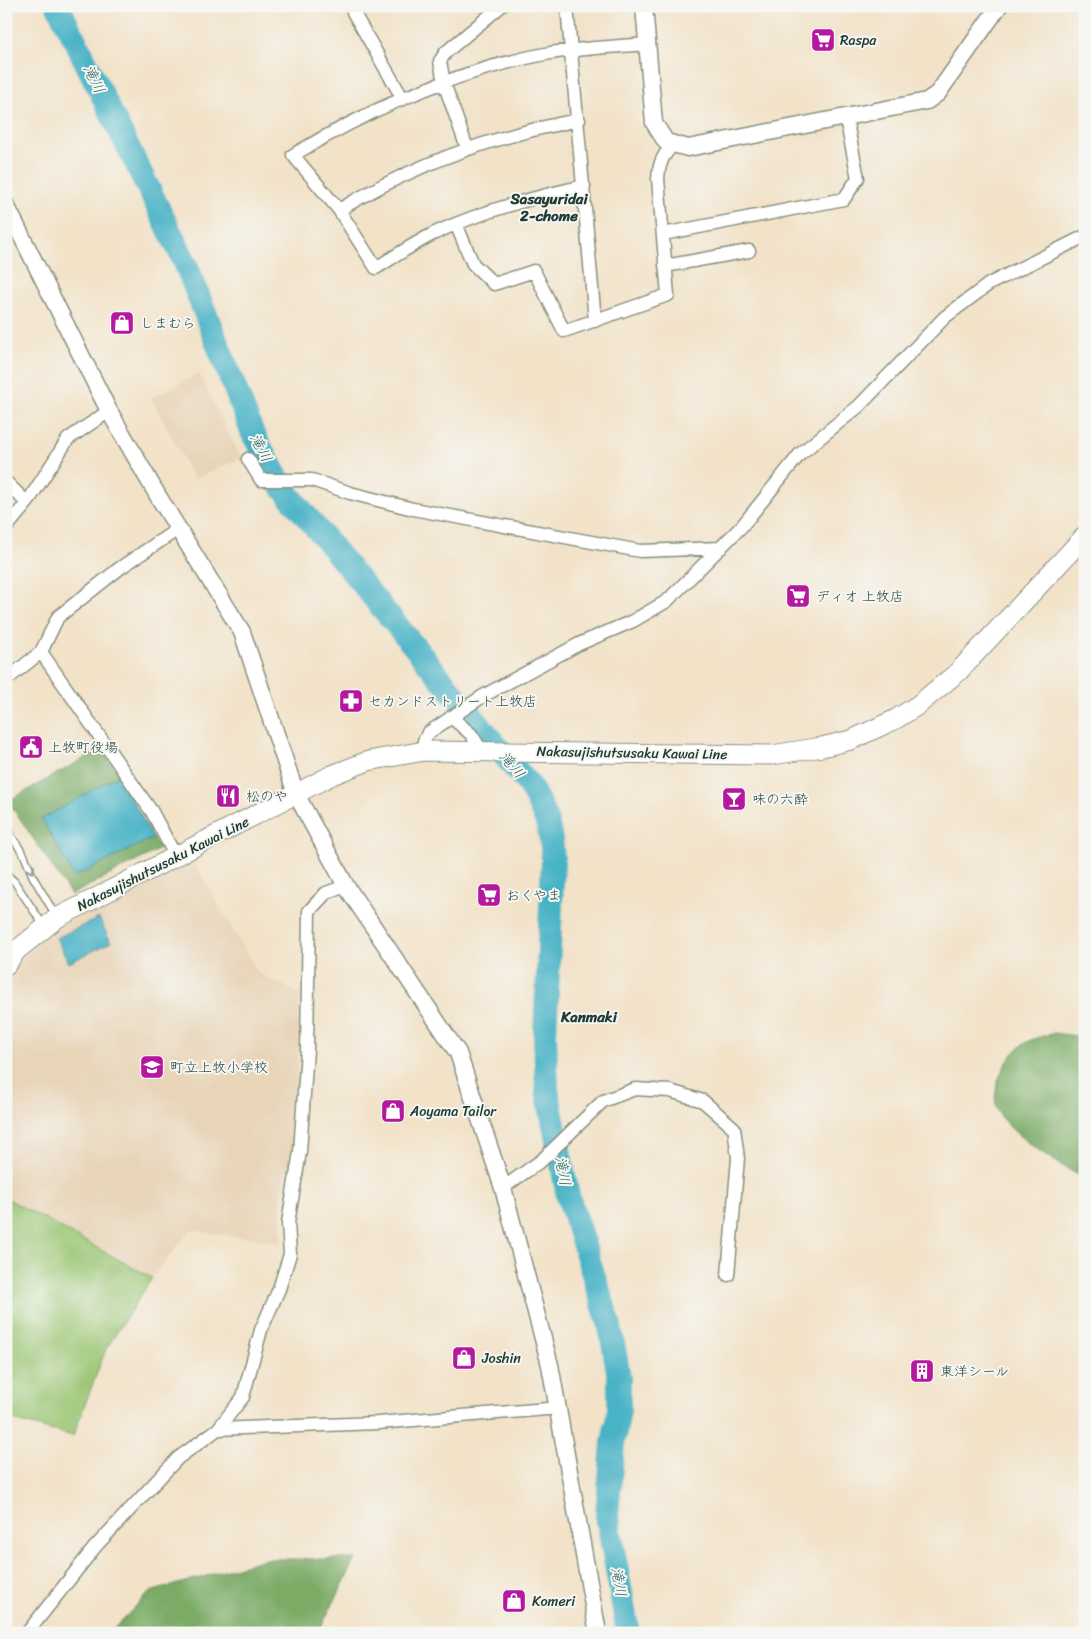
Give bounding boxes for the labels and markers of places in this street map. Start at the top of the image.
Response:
supermarket icon: Raspa [810,27,836,53]
place label: Raspa [840,28,877,53]
shop icon: しまむら [109,310,135,336]
place label: しまむら [140,311,196,336]
supermarket icon: ディオ 上牧店 [785,583,811,609]
place label: ディオ 上牧店 [816,584,904,609]
pharmacy icon: セカンドストリート上牧店 [338,688,364,714]
place label: セカンドストリート上牧店 [368,689,537,714]
public building icon: 上牧町役場 [18,734,44,760]
place label: 上牧町役場 [48,735,118,760]
restaurant icon: 松のや [215,783,241,809]
place label: 松のや [246,784,288,809]
bar icon: 味の六酔 [721,786,747,812]
place label: 味の六酔 [752,787,808,812]
supermarket icon: おくやま [476,882,502,908]
place label: おくやま [506,883,561,908]
school or university icon: 町立上牧小学校 [139,1054,165,1080]
place label: 町立上牧小学校 [170,1055,268,1080]
shop icon: Aoyama Tailor [380,1098,406,1124]
place label: Aoyama Tailor [409,1099,497,1124]
shop icon: Joshin [451,1345,477,1371]
place label: Joshin [481,1346,521,1371]
building icon: 東洋シール [909,1358,935,1384]
place label: 東洋シール [940,1359,1009,1384]
shop icon: Komeri [501,1588,527,1614]
place label: Komeri [532,1589,576,1614]

